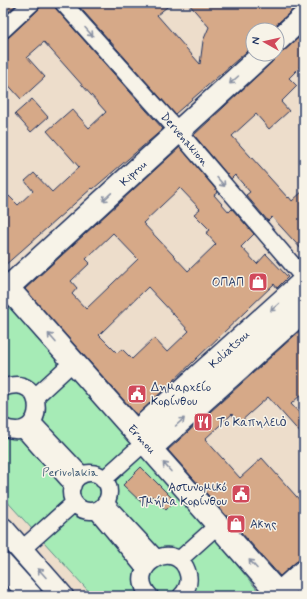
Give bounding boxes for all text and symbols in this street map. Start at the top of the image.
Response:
north arrow [245,22,285,62]
one-way arrow [84,27,93,37]
text: N [249,36,264,45]
one-way arrow [229,76,239,85]
street label: Dervenakion [157,109,212,170]
street label: Kiprou [117,157,151,190]
one-way arrow [217,176,226,187]
one-way arrow [102,192,112,201]
shop icon: ΟΠΑΠ [247,271,269,293]
place label: ΟΠΑΠ [212,275,244,291]
one-way arrow [270,302,280,312]
street label: Koliatsou [206,327,254,372]
one-way arrow [48,333,57,344]
place label: Δημαρχείο Κορίνθου [151,380,211,410]
public building icon: Δημαρχείο Κορίνθου [126,383,148,405]
restaurant icon: Το Καπηλειὀ [192,411,214,433]
place label: Το Καπηλειὀ [217,415,287,431]
one-way arrow [175,417,185,427]
street label: Ermou [123,421,159,458]
one-way arrow [162,461,171,472]
park label: Perivolakia [42,465,98,481]
place label: Αστυνομικό Τμήμα Κορίνθου [139,480,228,510]
public building icon: Αστυνομικό Τμήμα Κορίνθου [230,483,252,505]
shop icon: Ακης [225,513,247,535]
place label: Ακης [250,517,277,533]
one-way arrow [248,559,257,569]
one-way arrow [37,568,46,578]

